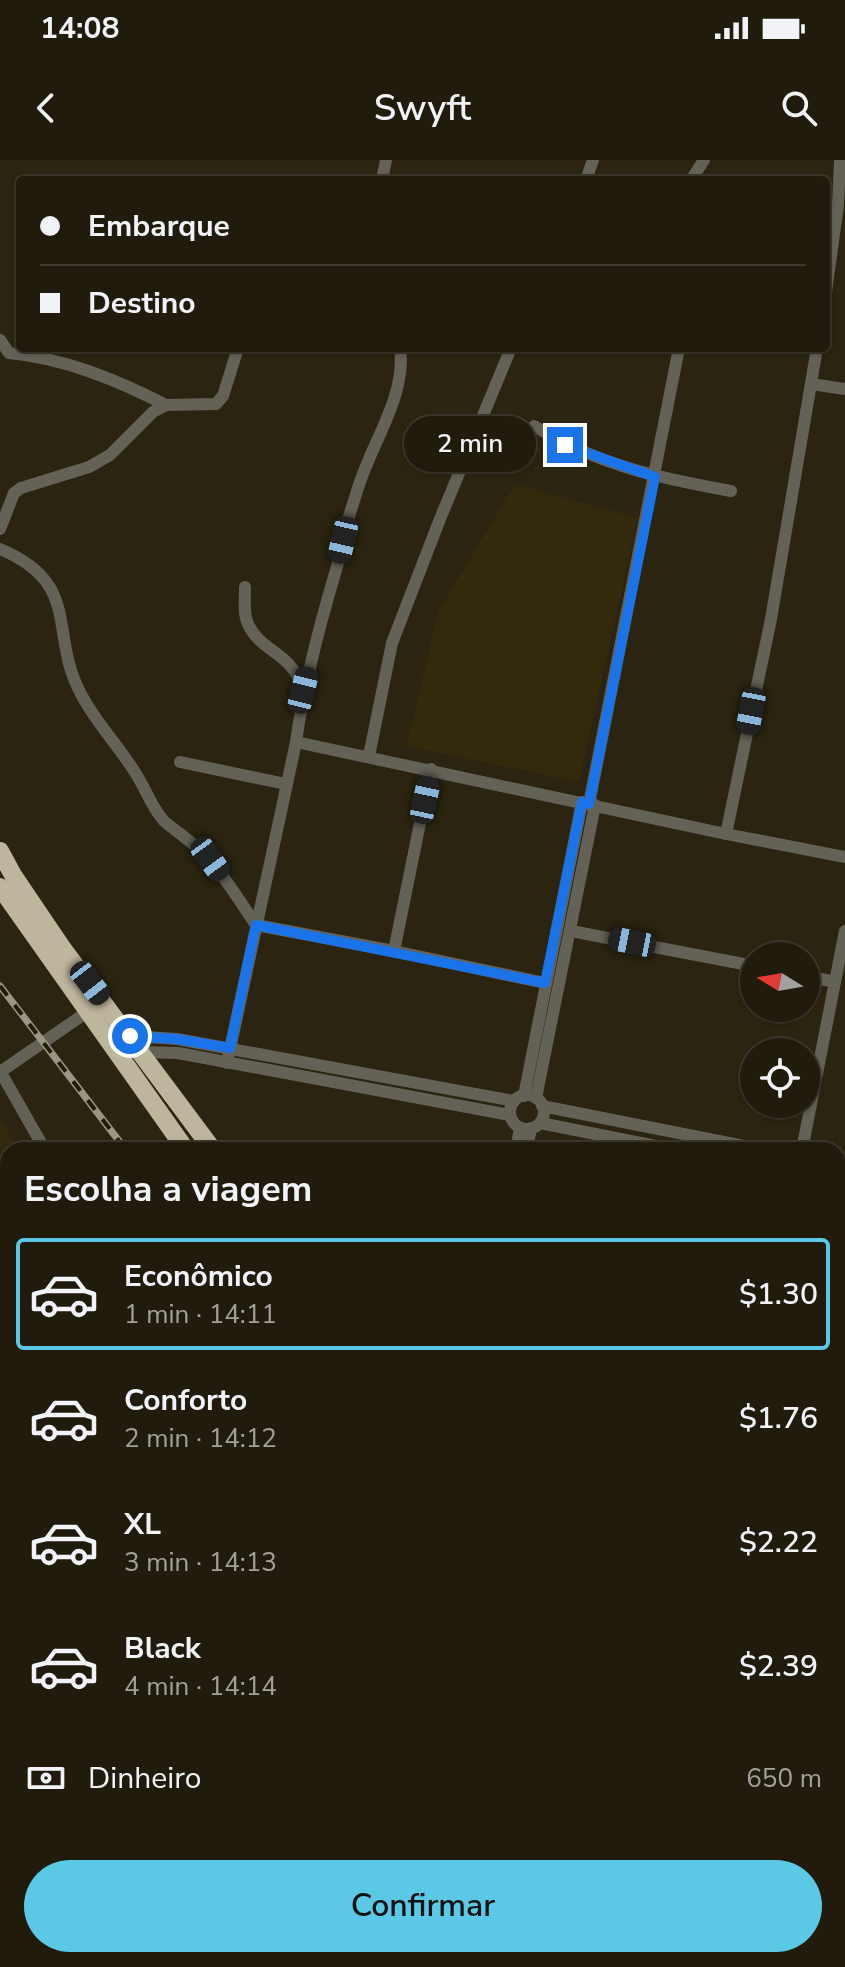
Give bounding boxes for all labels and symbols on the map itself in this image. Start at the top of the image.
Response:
callout: 2 min [405,417,537,473]
route end [547,427,583,463]
car [326,514,360,566]
car [286,664,320,716]
car [735,685,767,737]
car [408,774,442,826]
car [186,833,234,885]
car [606,926,658,958]
north arrow [740,942,820,1022]
car [66,957,114,1009]
route start [112,1018,148,1054]

